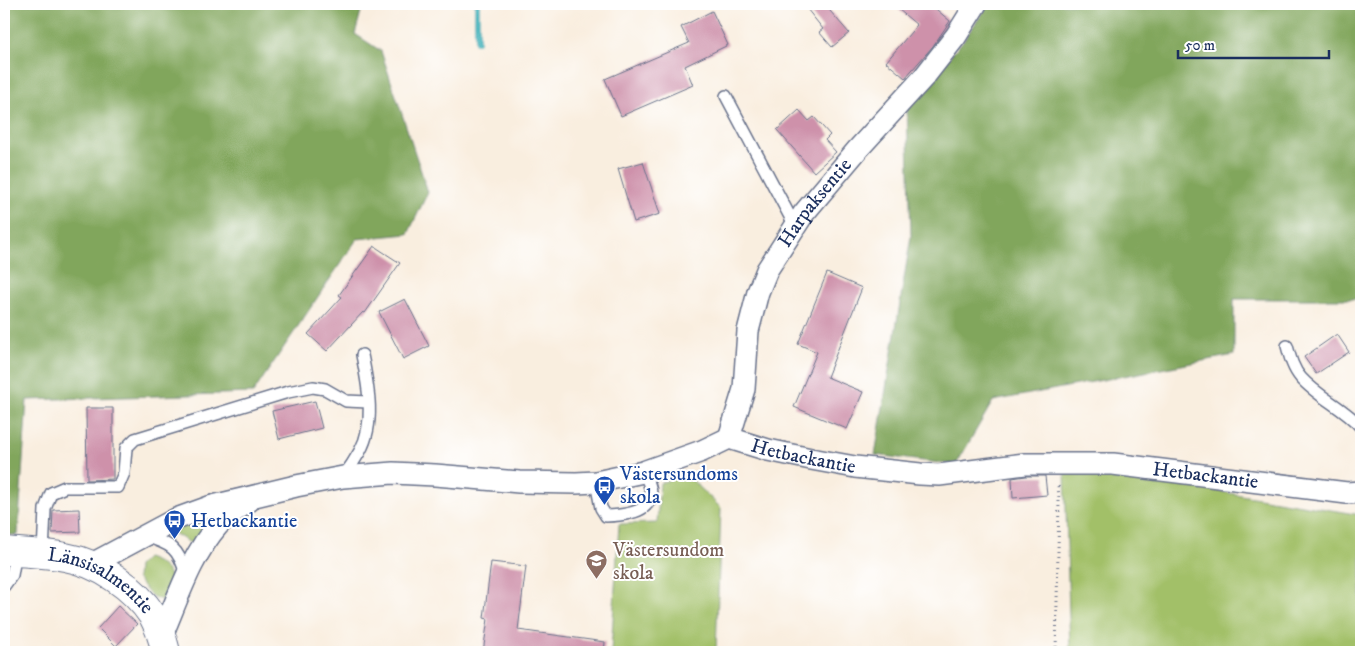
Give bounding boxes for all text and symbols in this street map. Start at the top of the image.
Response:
scale bar [1178,28,1329,60]
text: 50 m [1185,36,1215,55]
street label: Harpaksentie [773,153,857,252]
street label: Hetbackantie [748,433,858,479]
street label: Hetbackantie [1151,457,1260,494]
place label: Västersundoms skola [619,462,738,510]
bus stop icon: Västersundoms skola [592,474,616,505]
bus stop icon: Hetbackantie [163,509,187,540]
place label: Hetbackantie [191,509,297,534]
place label: Västersundom skola [612,538,724,586]
street label: Länsisalmentie [46,542,159,619]
school or university icon: Västersundom skola [585,549,609,580]

